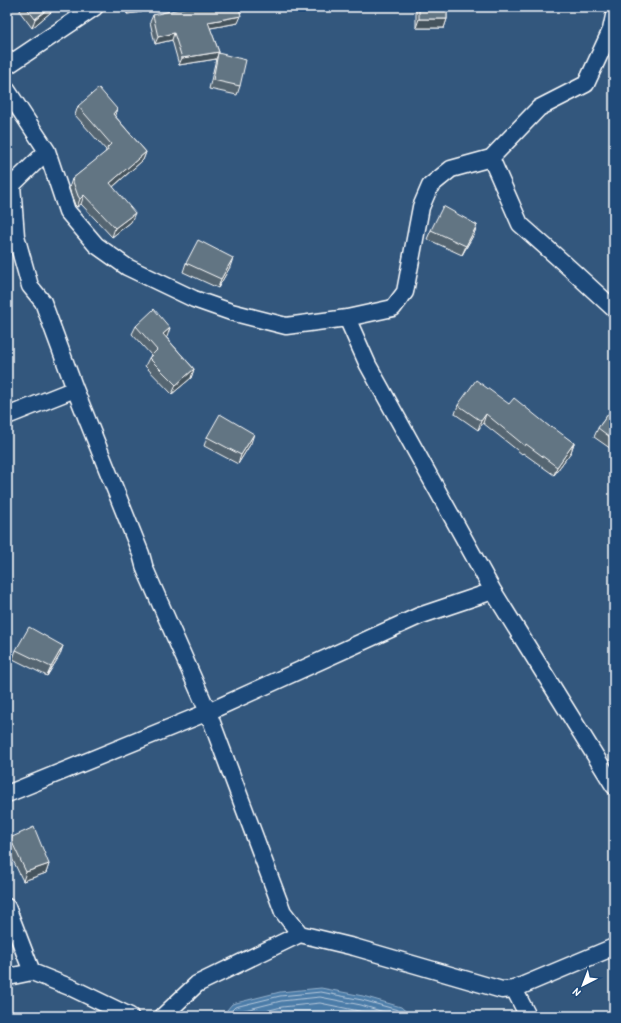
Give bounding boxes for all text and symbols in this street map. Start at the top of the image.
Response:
north arrow [563,965,603,1005]
text: N [569,985,583,1000]

